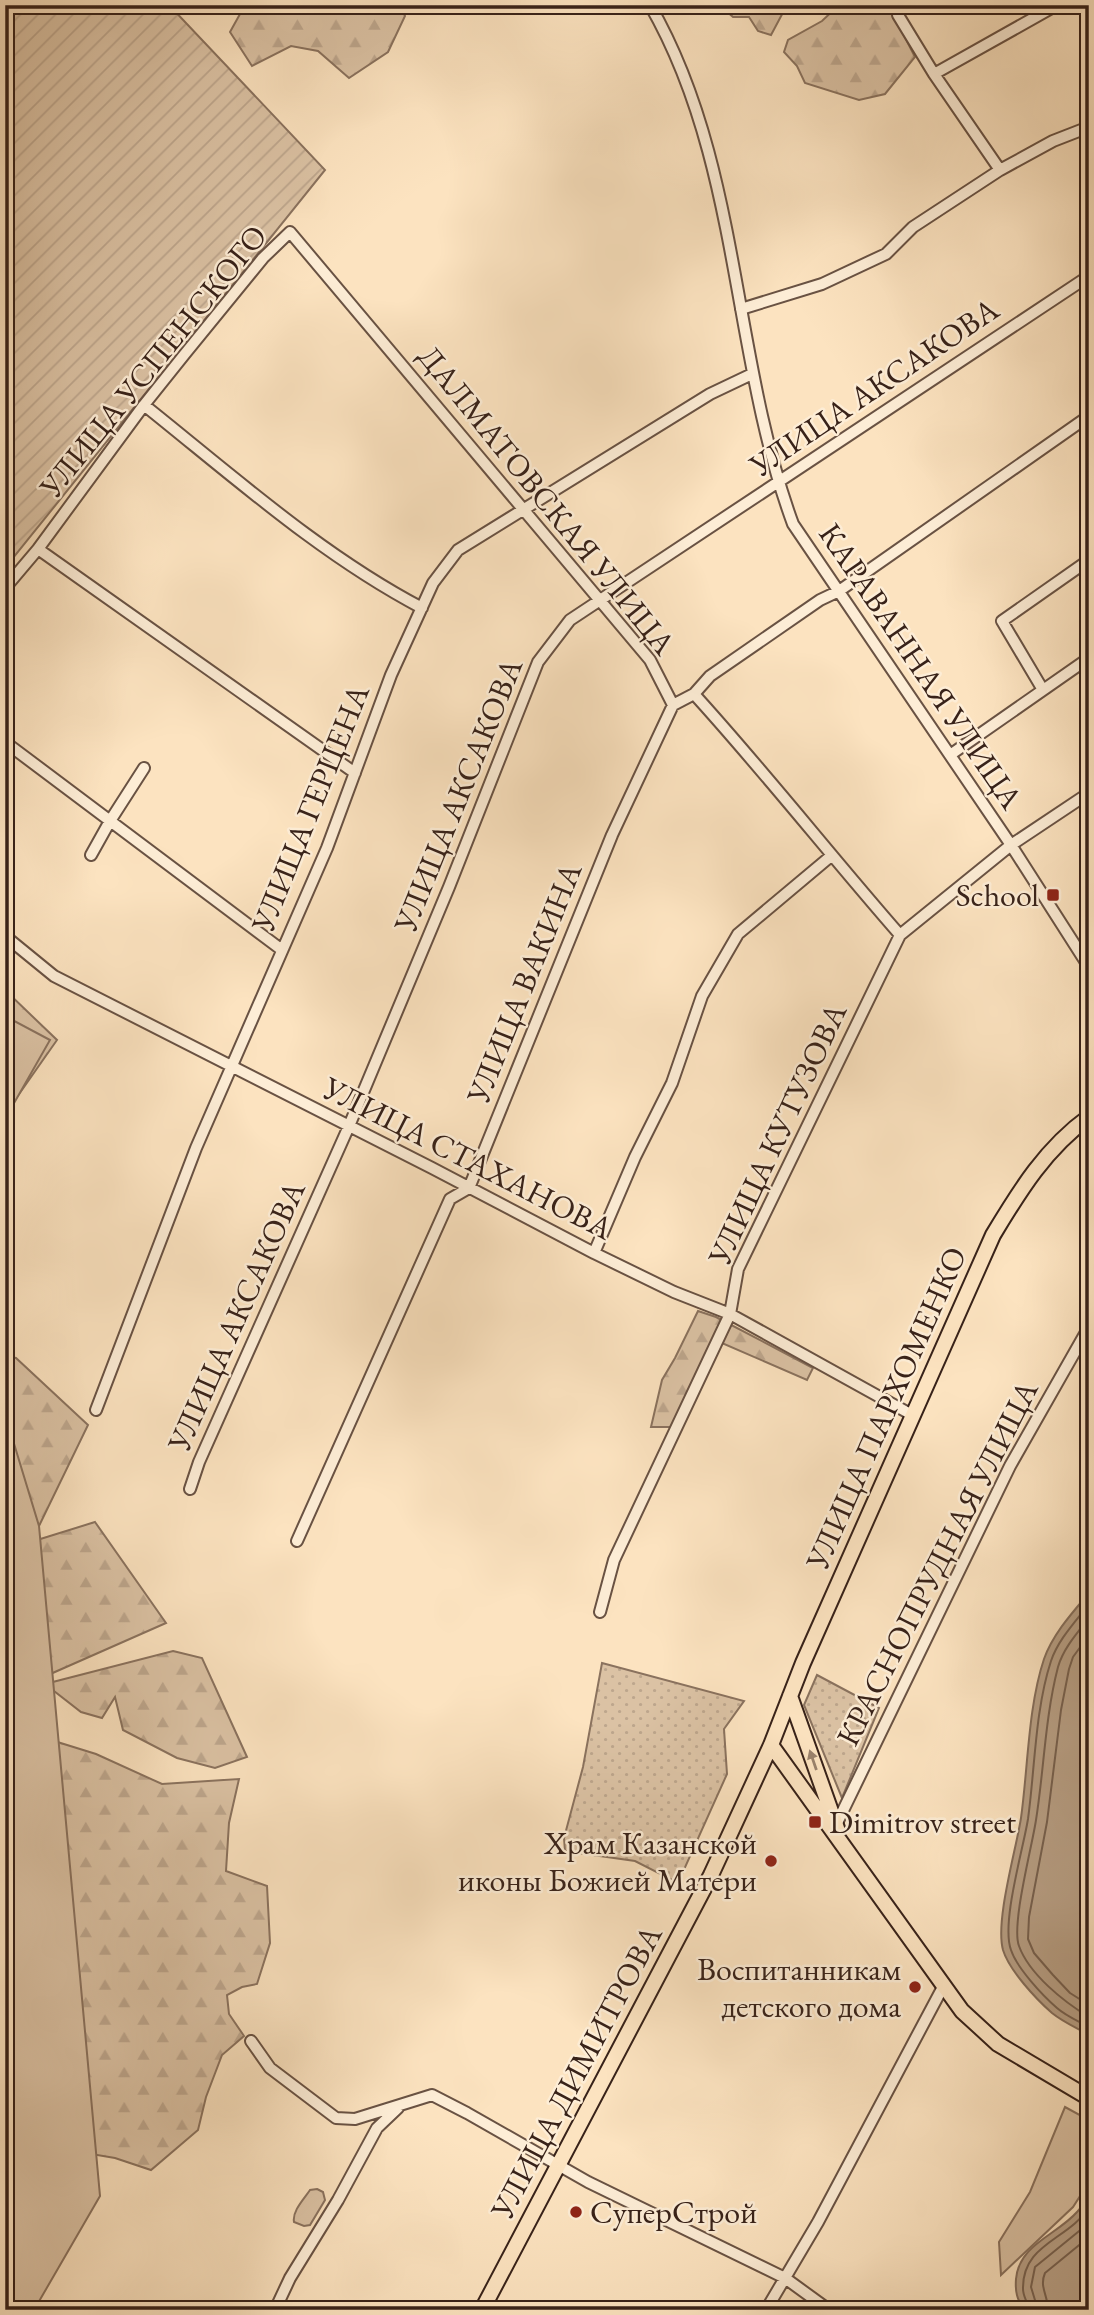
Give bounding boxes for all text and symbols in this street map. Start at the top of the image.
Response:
street label: УЛИЦА УСПЕНСКОГО [29,216,276,507]
street label: УЛИЦА АКСАКОВА [740,288,1007,487]
street label: ДАЛМАТОВСКАЯ УЛИЦА [409,336,686,664]
street label: КАРАВАННАЯ УЛИЦА [809,515,1033,818]
street label: УЛИЦА АКСАКОВА [384,651,532,939]
street label: УЛИЦА ГЕРЦЕНА [241,677,379,939]
street label: УЛИЦА ВАКИНА [456,856,592,1110]
place label: School [956,874,1039,916]
marker: School [1045,887,1061,903]
street label: УЛИЦА КУТУЗОВА [697,995,856,1273]
street label: УЛИЦА СТАХАНОВА [315,1066,621,1250]
street label: УЛИЦА АКСАКОВА [157,1173,315,1459]
street label: УЛИЦА ПАРХОМЕНКО [795,1240,976,1577]
street label: КРАСНОПРУДНАЯ УЛИЦА [826,1372,1048,1753]
one-way arrow [807,1750,818,1771]
place label: Dimitrov street [829,1801,1016,1843]
marker: Dimitrov street [807,1814,823,1830]
place label: Храм Казанской иконы Божией Матери [458,1822,757,1901]
marker: Храм Казанской иконы Божией Матери [763,1853,779,1869]
street label: УЛИЦА ДИМИТРОВА [480,1917,672,2227]
place label: Воспитанникам детского дома [697,1948,901,2027]
marker: Воспитанникам детского дома [907,1979,923,1995]
place label: СуперСтрой [590,2191,757,2233]
marker: СуперСтрой [568,2204,584,2220]

